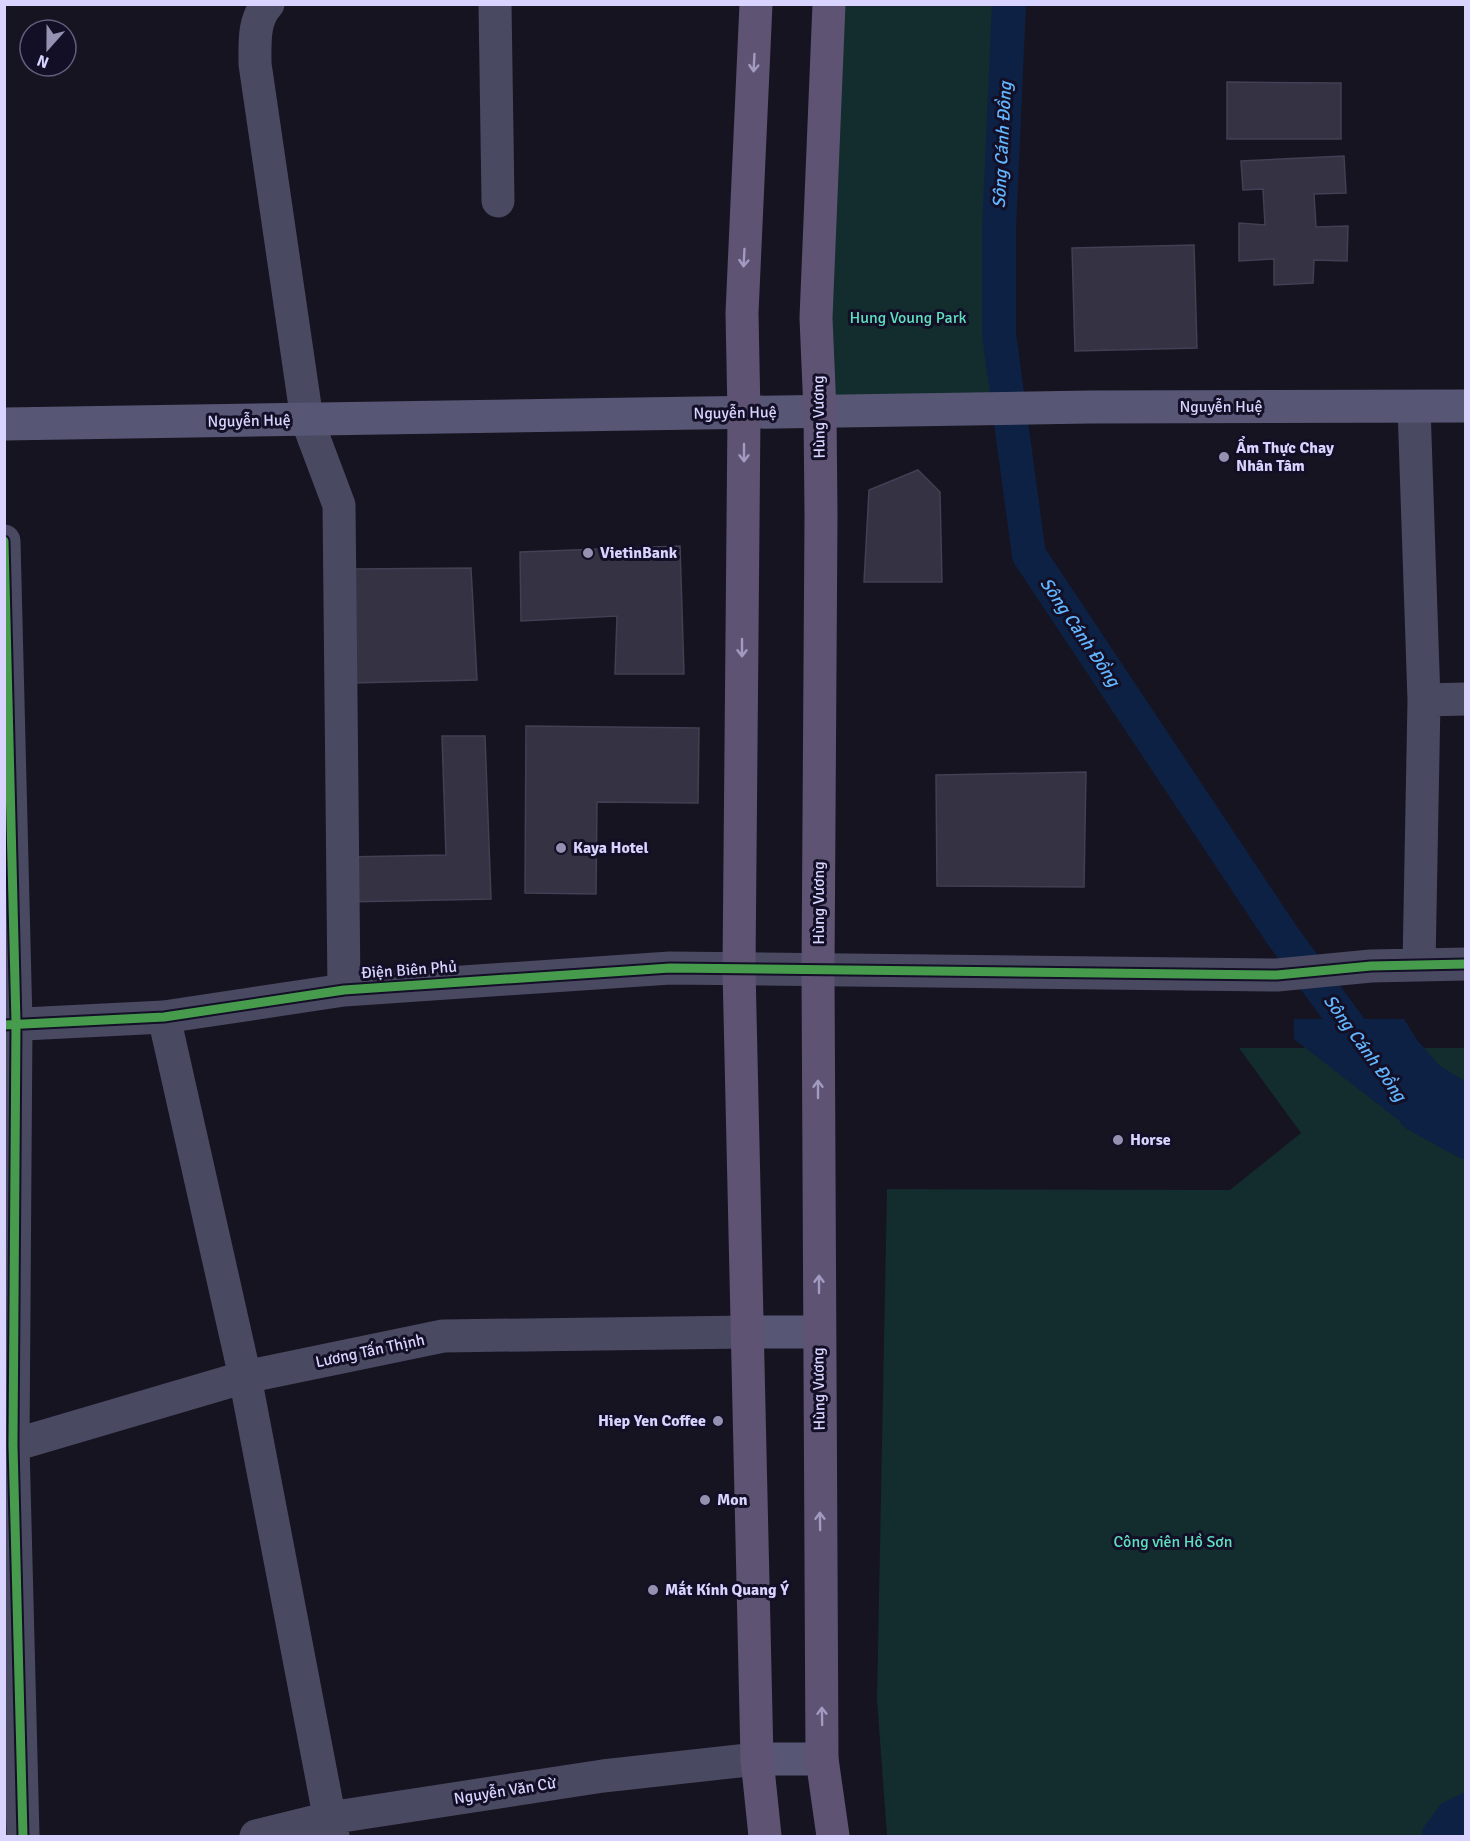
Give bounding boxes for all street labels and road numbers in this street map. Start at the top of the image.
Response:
street label: Hùng Vương [808,375,830,459]
street label: Nguyễn Huệ [1179,397,1263,417]
street label: Nguyễn Huệ [693,402,777,424]
street label: Nguyễn Huệ [207,410,291,432]
street label: Hùng Vương [809,861,829,945]
street label: Điện Biên Phủ [360,957,458,983]
street label: Lương Tấn Thịnh [314,1330,426,1372]
street label: Hùng Vương [808,1347,830,1431]
street label: Nguyễn Văn Cừ [453,1773,558,1809]

